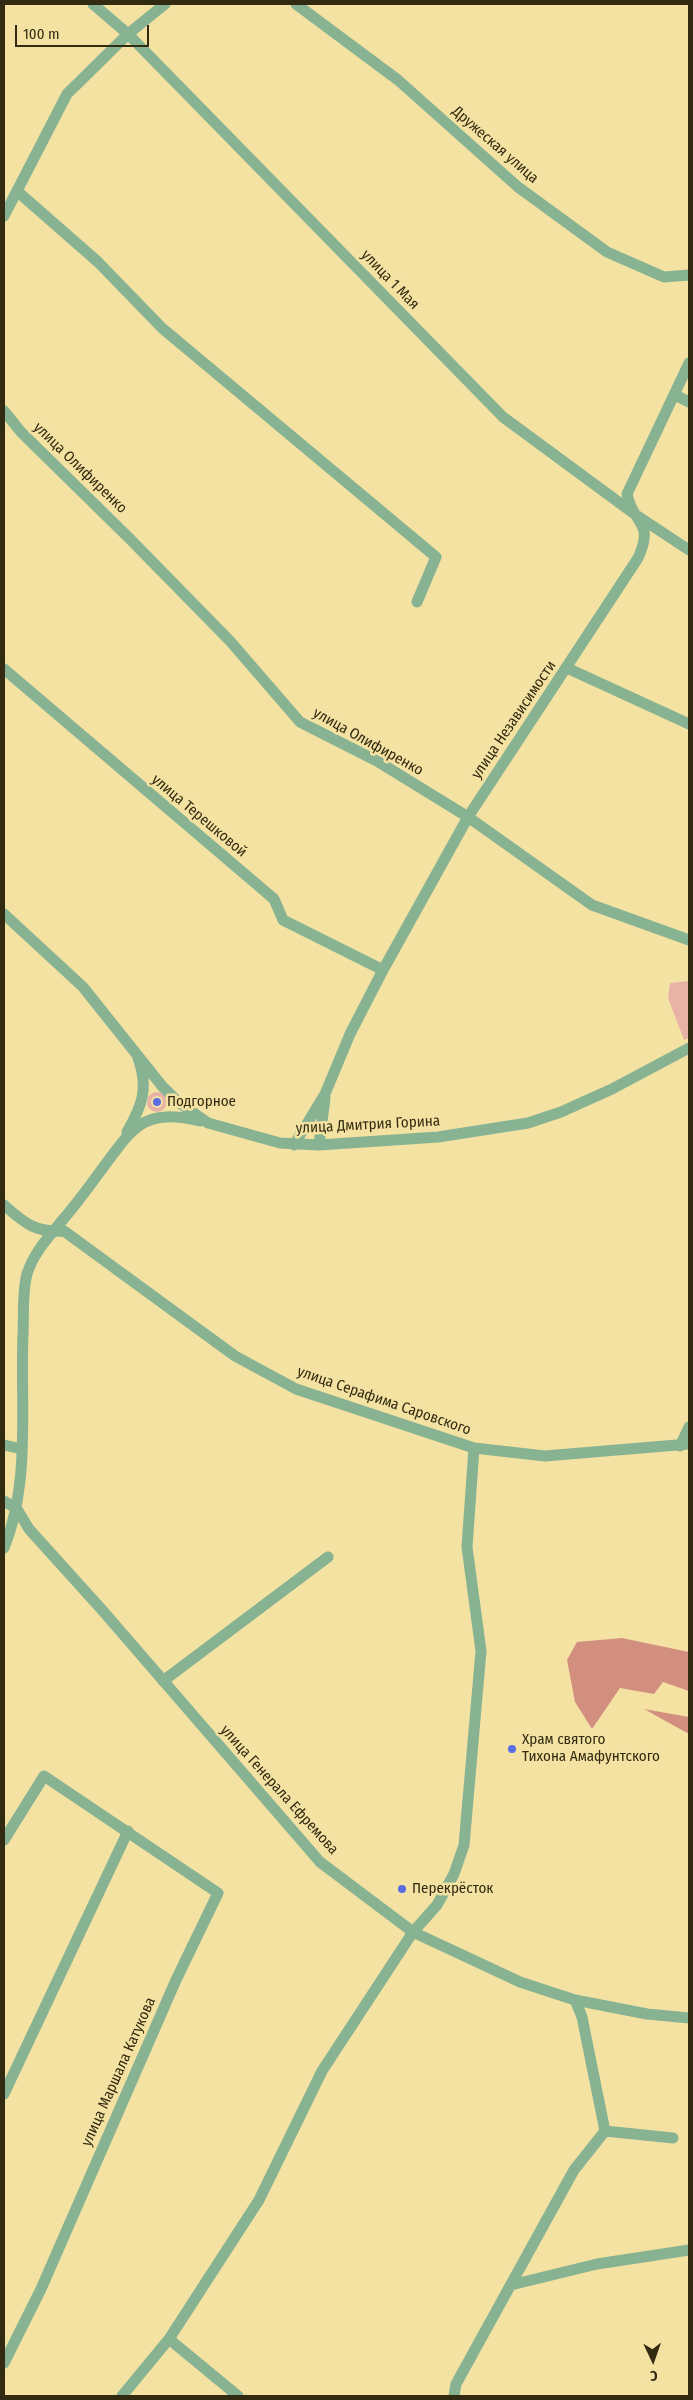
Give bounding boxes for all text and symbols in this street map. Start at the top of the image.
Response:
scale bar [18,15,151,47]
text: 100 m [23,25,60,43]
street label: Дружеская улица [448,102,542,188]
street label: улица 1 Мая [357,246,423,314]
street label: улица Олифиренко [29,419,131,517]
street label: улица Независимости [468,657,560,783]
street label: улица Олифиренко [310,704,426,780]
street label: улица Терешковой [148,771,250,861]
place label: Подгорное [167,1093,236,1111]
marker: Подгорное [151,1096,163,1108]
street label: улица Дмитрия Горина [295,1112,441,1138]
street label: улица Серафима Саровского [295,1363,473,1439]
street label: улица Генерала Ефремова [216,1722,342,1858]
place label: Храм святого Тихона Амафунтского [522,1731,660,1766]
marker: Храм святого Тихона Амафунтского [506,1743,518,1755]
place label: Перекрёсток [412,1880,493,1898]
marker: Перекрёсток [396,1883,408,1895]
street label: улица Маршала Катукова [78,1995,160,2149]
north arrow [628,2335,678,2385]
text: С [650,2367,658,2384]

